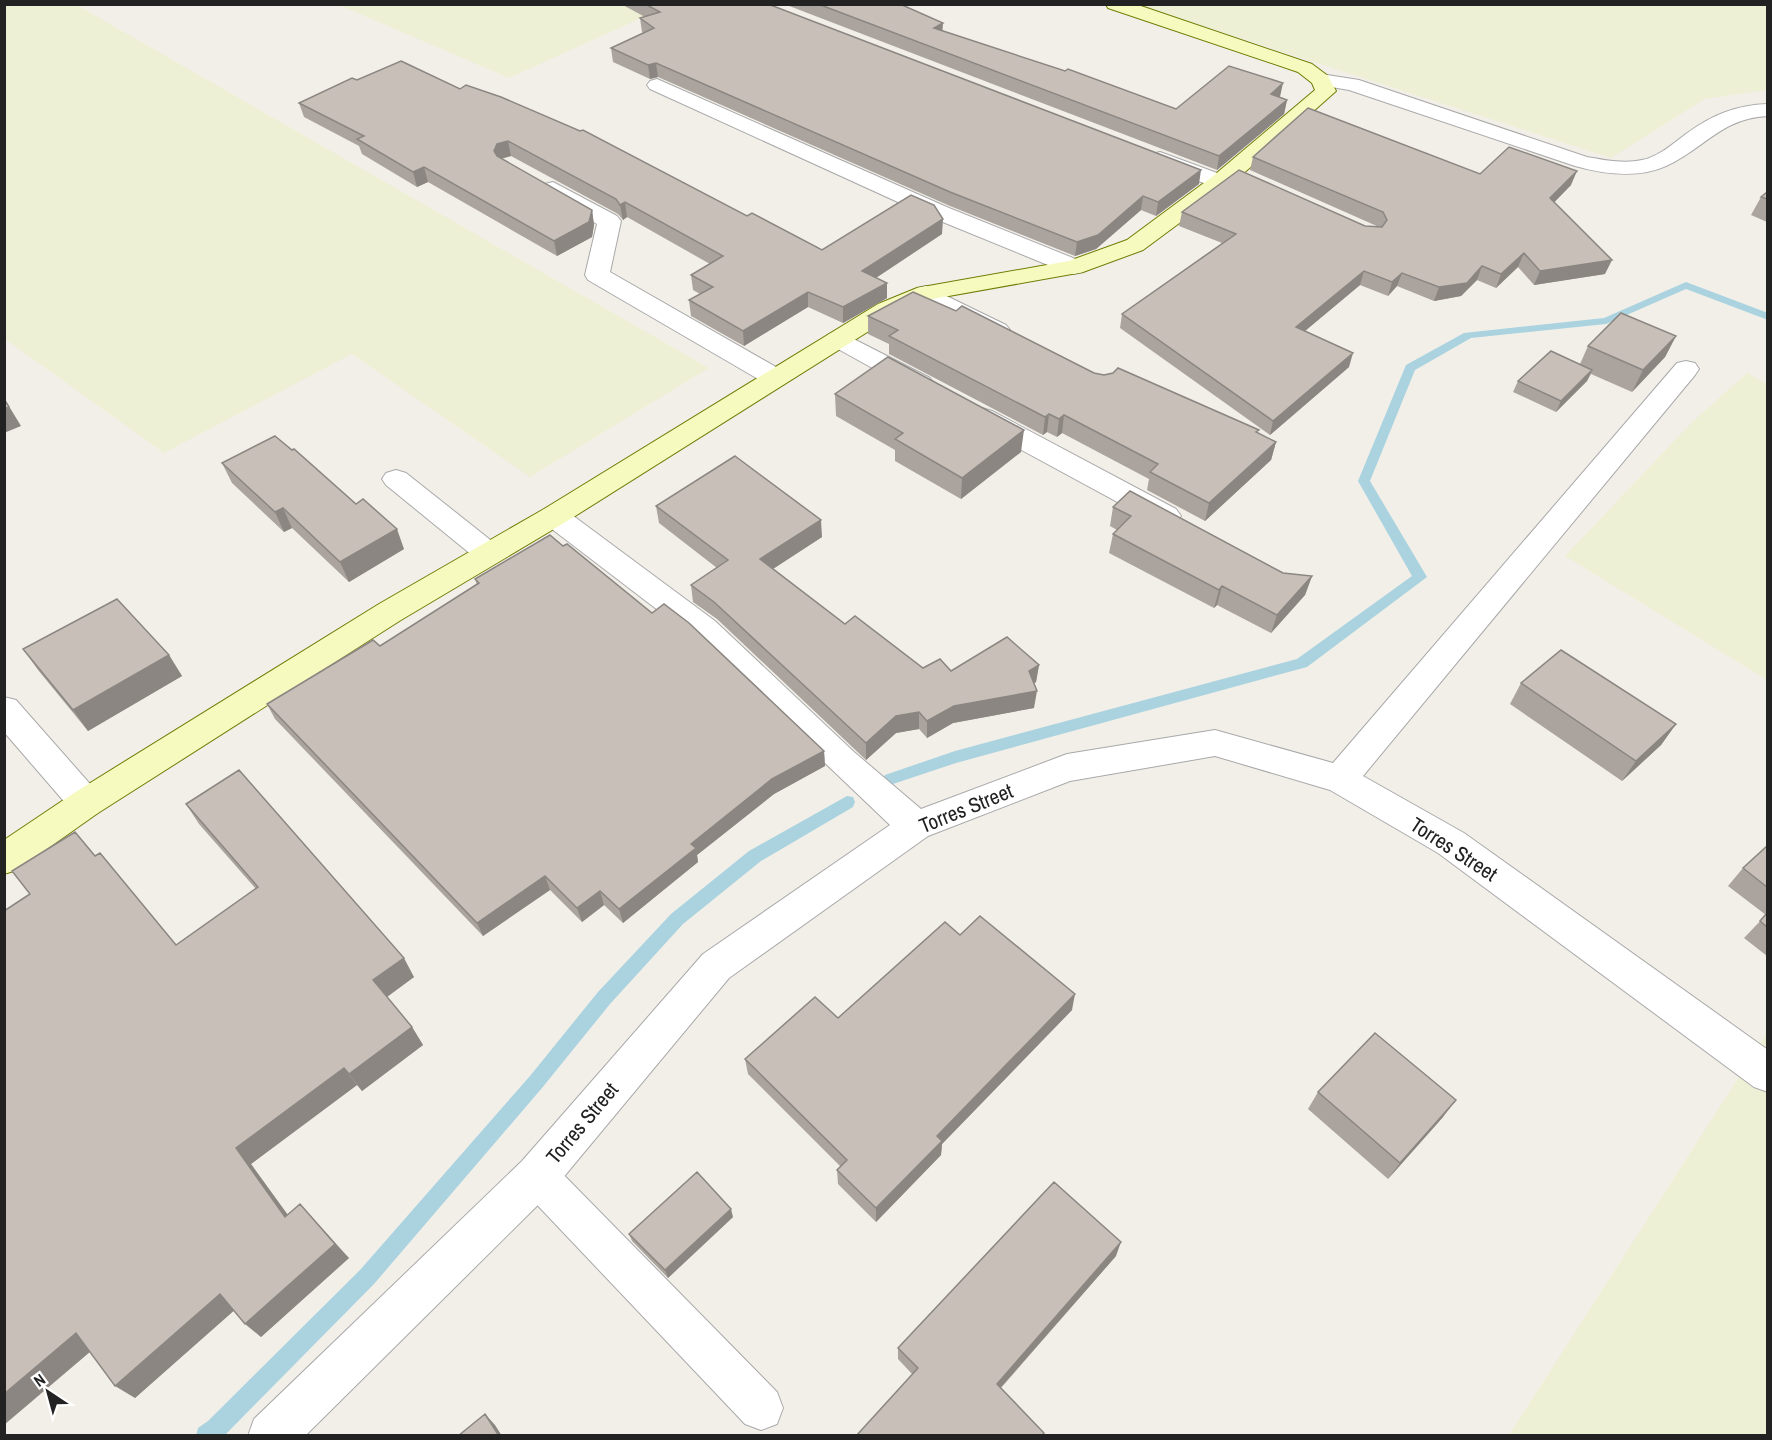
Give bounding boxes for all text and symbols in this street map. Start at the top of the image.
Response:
street label: Torres Street [915,776,1017,840]
street label: Torres Street [1405,810,1503,888]
street label: Torres Street [539,1076,625,1170]
north arrow [18,1362,78,1422]
text: N [29,1368,49,1392]

